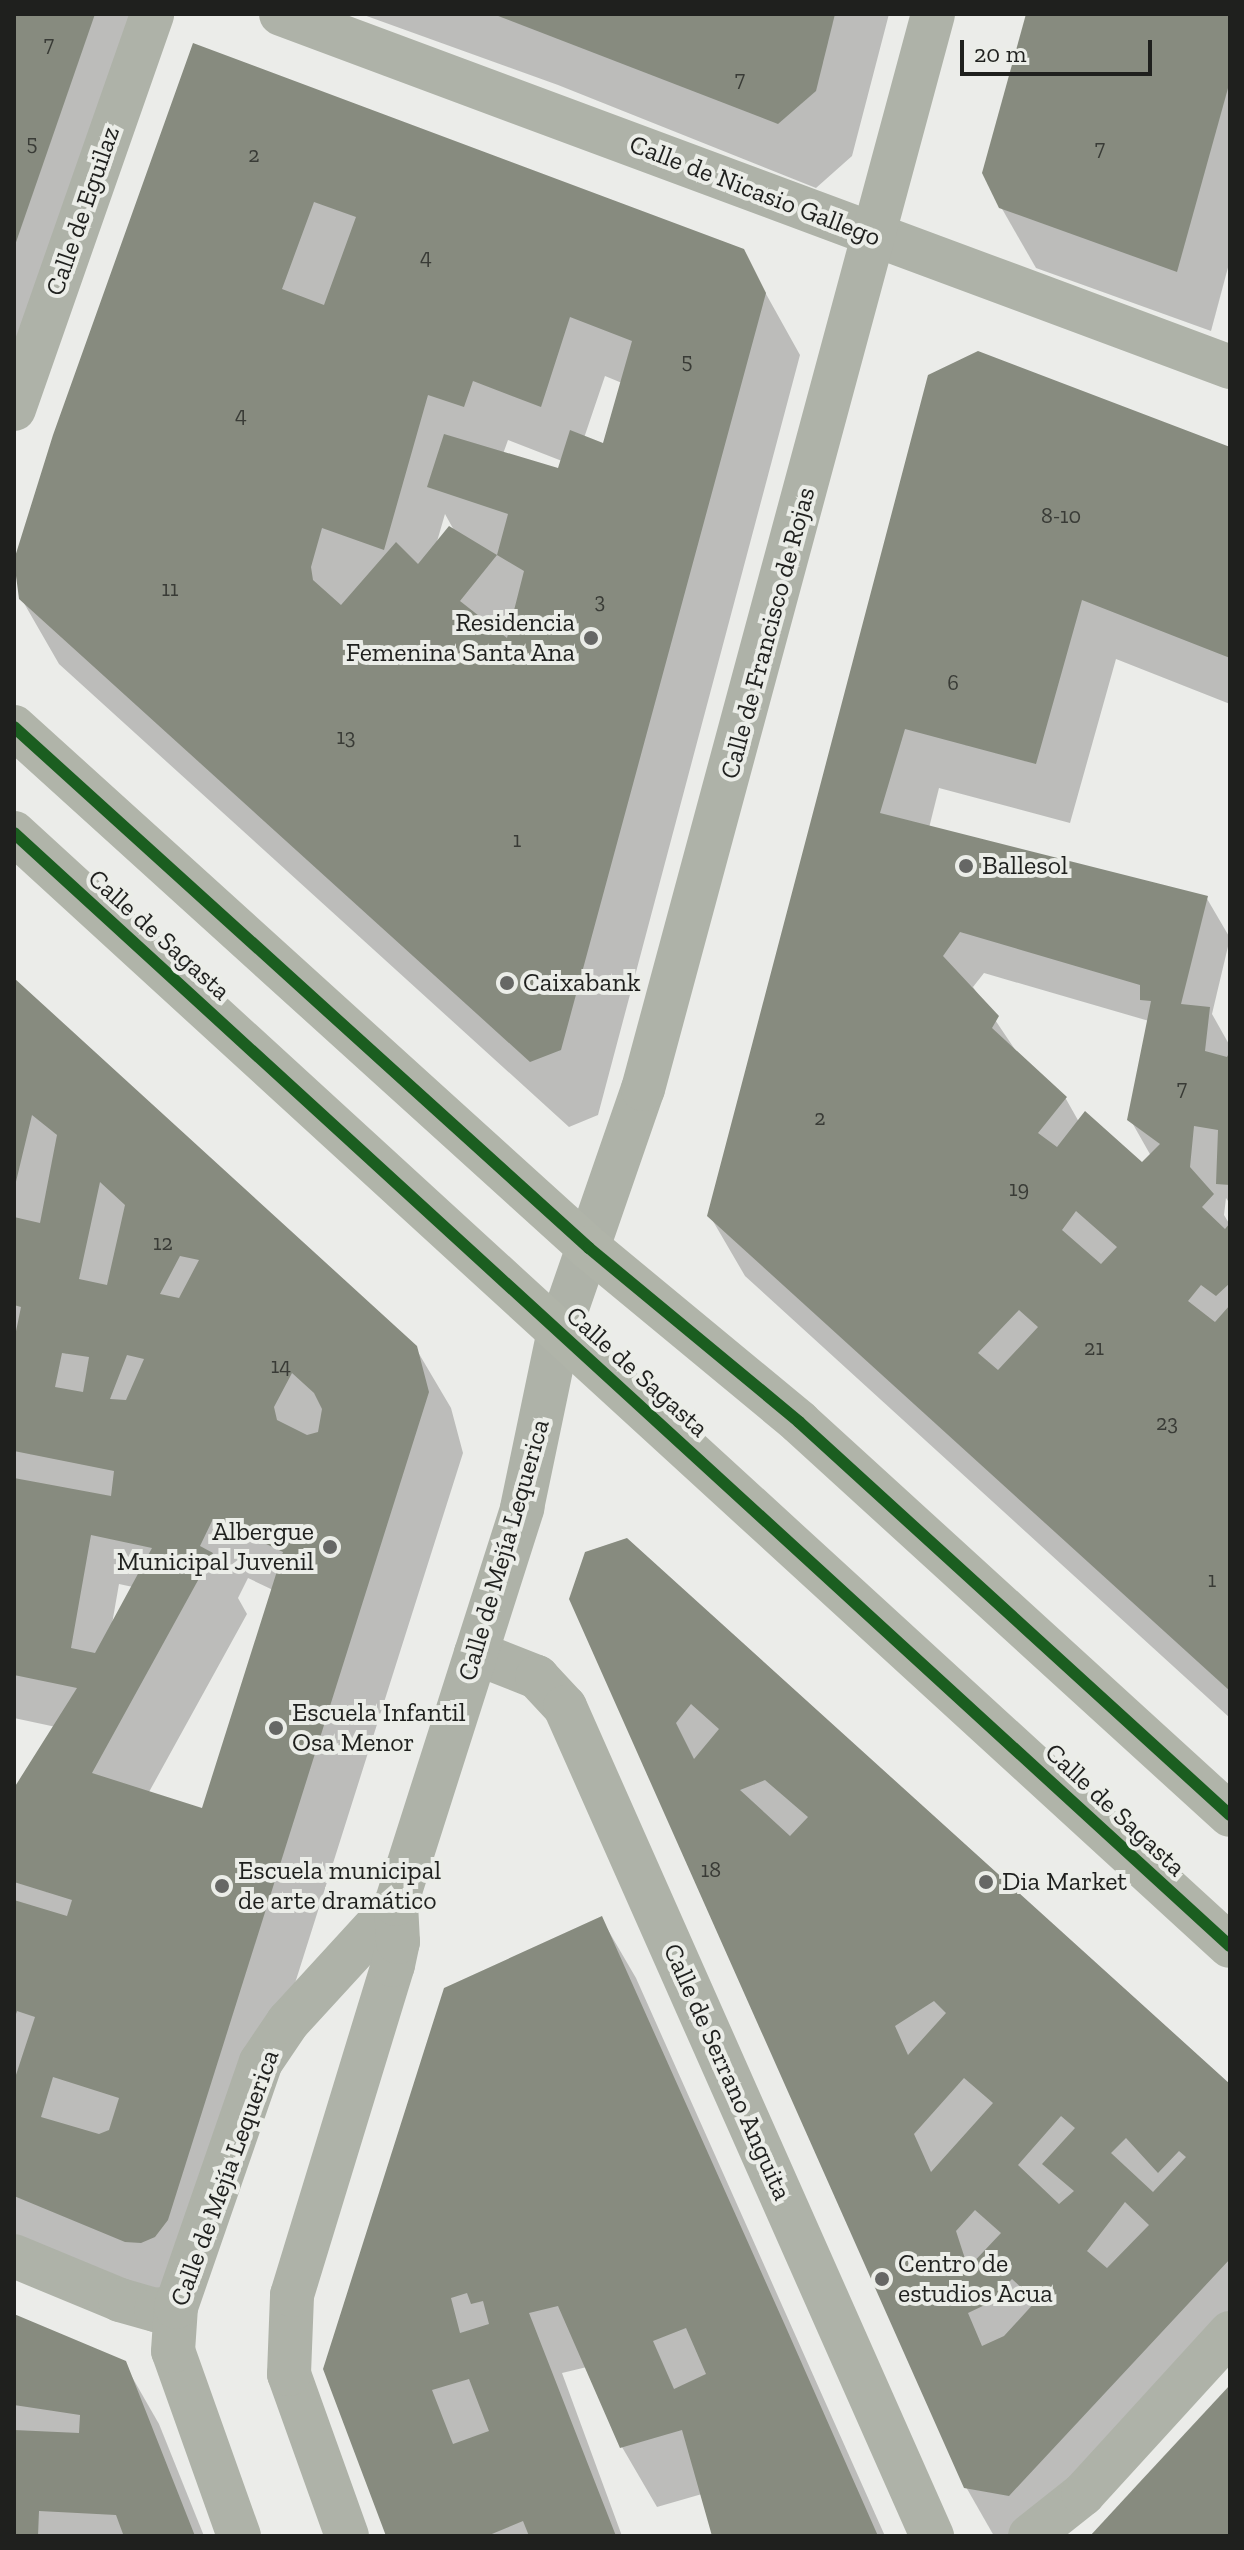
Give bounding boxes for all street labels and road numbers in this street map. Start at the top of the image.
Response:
street label: Calle de Eguilaz [39,122,127,300]
street label: Calle de Nicasio Gallego [625,129,885,253]
street label: Calle de Francisco de Rojas [714,484,822,782]
street label: Calle de Sagasta [81,863,237,1007]
street label: Calle de Sagasta [559,1300,715,1444]
street label: Calle de Mejía Lequerica [452,1416,556,1684]
street label: Calle de Sagasta [1038,1737,1192,1883]
street label: Calle de Serrano Anguita [656,1938,798,2206]
street label: Calle de Mejía Lequerica [164,2046,286,2310]

